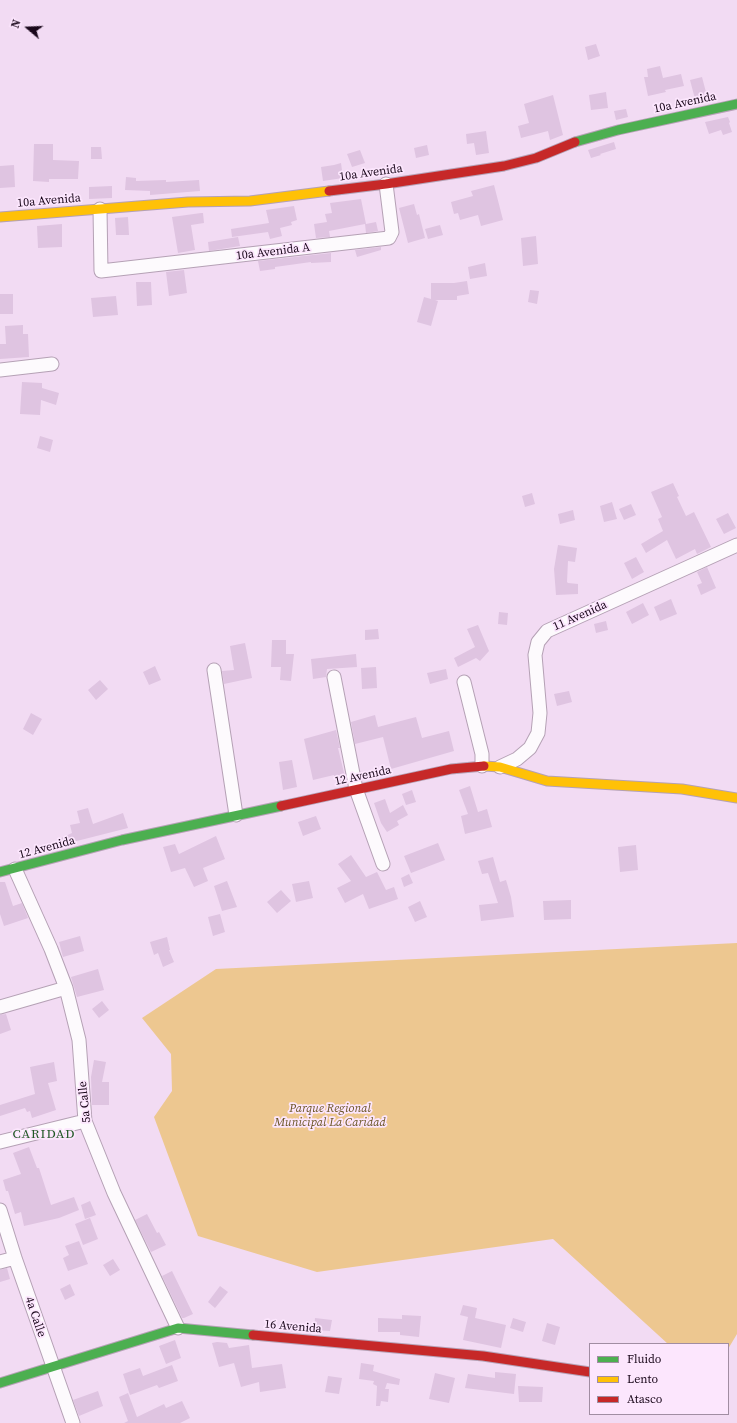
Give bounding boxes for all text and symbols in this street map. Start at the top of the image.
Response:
north arrow [8,8,48,48]
text: N [8,18,25,30]
street label: 10a Avenida [652,89,718,117]
street label: 10a Avenida [338,161,404,185]
street label: 10a Avenida [17,191,81,211]
street label: 10a Avenida A [235,240,311,264]
street label: 11 Avenida [551,598,609,634]
street label: 12 Avenida [333,763,393,789]
street label: 12 Avenida [17,834,77,862]
street label: 5a Calle [76,1080,94,1124]
park label: Parque Regional Municipal La Caridad [274,1102,386,1130]
district label: CARIDAD [12,1127,76,1143]
street label: 4a Calle [21,1295,49,1339]
street label: 16 Avenida [264,1317,322,1337]
legend [589,1343,729,1415]
text: Fluido [627,1351,661,1367]
text: Lento [627,1371,658,1387]
text: Atasco [627,1391,662,1407]

